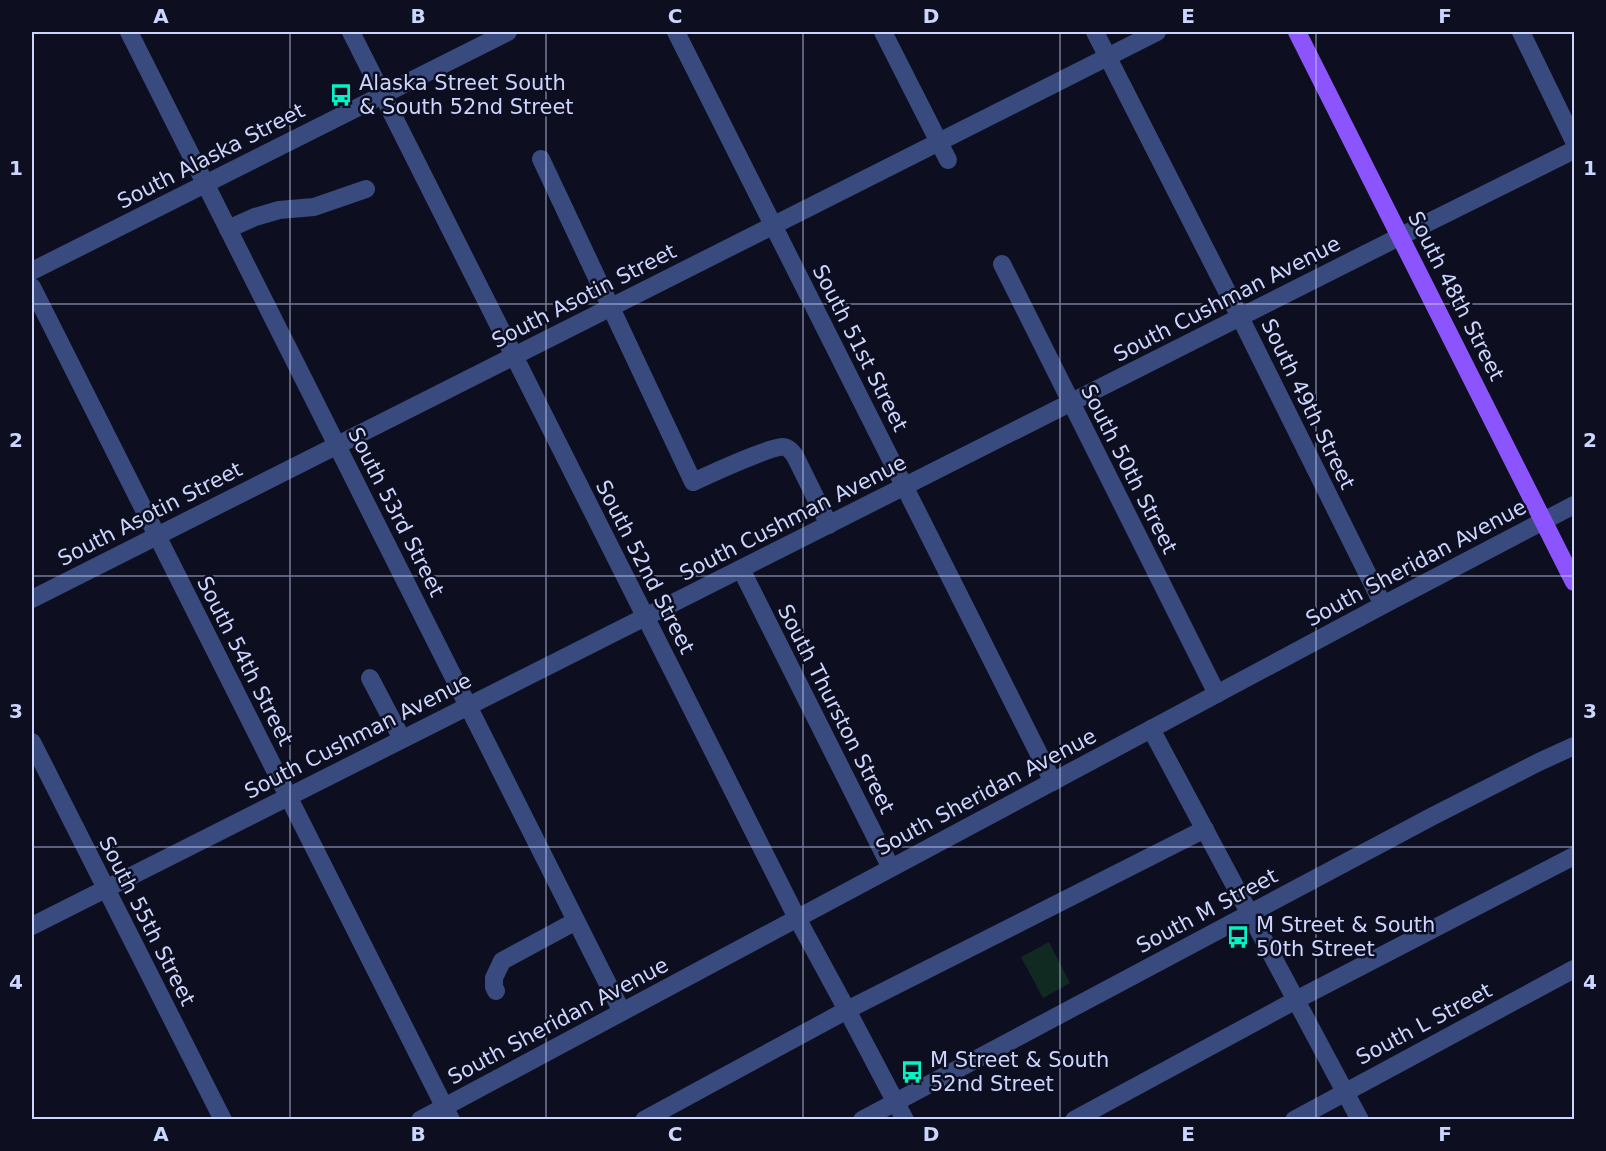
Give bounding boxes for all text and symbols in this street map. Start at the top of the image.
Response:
text: A [153,4,169,28]
text: B [410,4,426,28]
text: C [668,4,682,28]
text: D [923,4,939,28]
text: E [1181,4,1195,28]
text: F [1438,4,1452,28]
place label: Alaska Street South & South 52nd Street [359,71,574,119]
bus stop icon: Alaska Street South & South 52nd Street [328,82,354,108]
street label: South Alaska Street [113,98,309,214]
text: 1 [9,156,23,180]
text: 1 [1583,156,1597,180]
street label: South 48th Street [1403,207,1509,385]
street label: South Cushman Avenue [1110,231,1344,367]
street label: South Asotin Street [488,239,680,353]
street label: South 51st Street [808,261,912,435]
street label: South 49th Street [1256,315,1360,493]
street label: South 50th Street [1076,380,1182,558]
street label: South 53rd Street [343,423,449,601]
text: 2 [9,428,23,452]
text: 2 [1583,428,1597,452]
street label: South Cushman Avenue [676,450,910,586]
street label: South Asotin Street [54,457,246,571]
street label: South 52nd Street [591,476,699,658]
street label: South Sheridan Avenue [1302,495,1530,631]
street label: South 54th Street [192,572,298,750]
street label: South Thurston Street [773,600,899,818]
street label: South Cushman Avenue [241,668,475,804]
text: 3 [9,699,23,723]
text: 3 [1583,699,1597,723]
street label: South Sheridan Avenue [872,724,1100,860]
street label: South 55th Street [94,832,200,1010]
street label: South M Street [1132,864,1282,958]
place label: M Street & South 50th Street [1256,913,1435,961]
bus stop icon: M Street & South 50th Street [1225,924,1251,950]
street label: South Sheridan Avenue [444,953,672,1089]
text: 4 [9,970,23,994]
text: 4 [1583,970,1597,994]
street label: South L Street [1352,978,1496,1070]
place label: M Street & South 52nd Street [930,1048,1109,1096]
bus stop icon: M Street & South 52nd Street [899,1059,925,1085]
text: A [153,1122,169,1146]
text: B [410,1122,426,1146]
text: C [668,1122,682,1146]
text: D [923,1122,939,1146]
text: E [1181,1122,1195,1146]
text: F [1438,1122,1452,1146]

